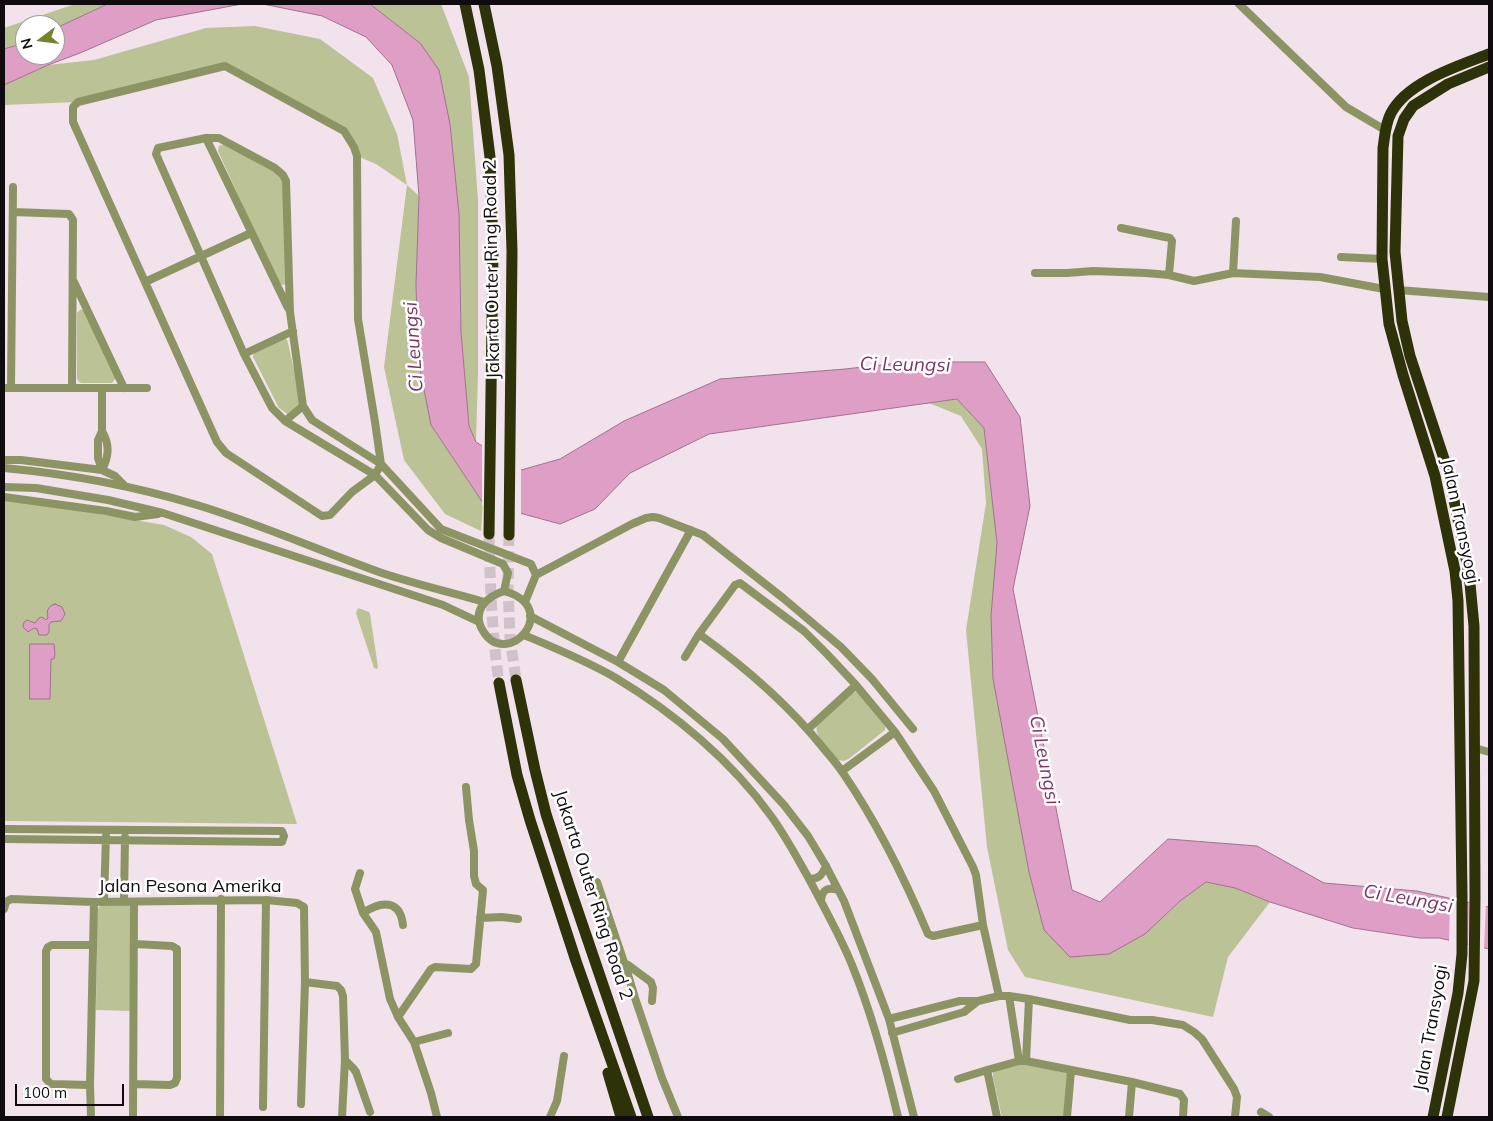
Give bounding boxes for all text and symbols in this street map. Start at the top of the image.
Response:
north arrow [15,15,65,65]
text: N [16,36,37,51]
street label: Jakarta Outer Ring Road 2 [479,159,505,379]
water label: Ci Leungsi [399,301,429,393]
water label: Ci Leungsi [860,353,950,377]
street label: Jalan Transyogi [1436,456,1484,586]
water label: Ci Leungsi [1024,713,1064,807]
street label: Jakarta Outer Ring Road 2 [549,787,637,1003]
street label: Jalan Pesona Amerika [98,876,282,898]
water label: Ci Leungsi [1361,880,1455,918]
street label: Jalan Transyogi [1409,963,1453,1093]
scale bar [18,1074,126,1106]
text: 100 m [23,1083,67,1102]

